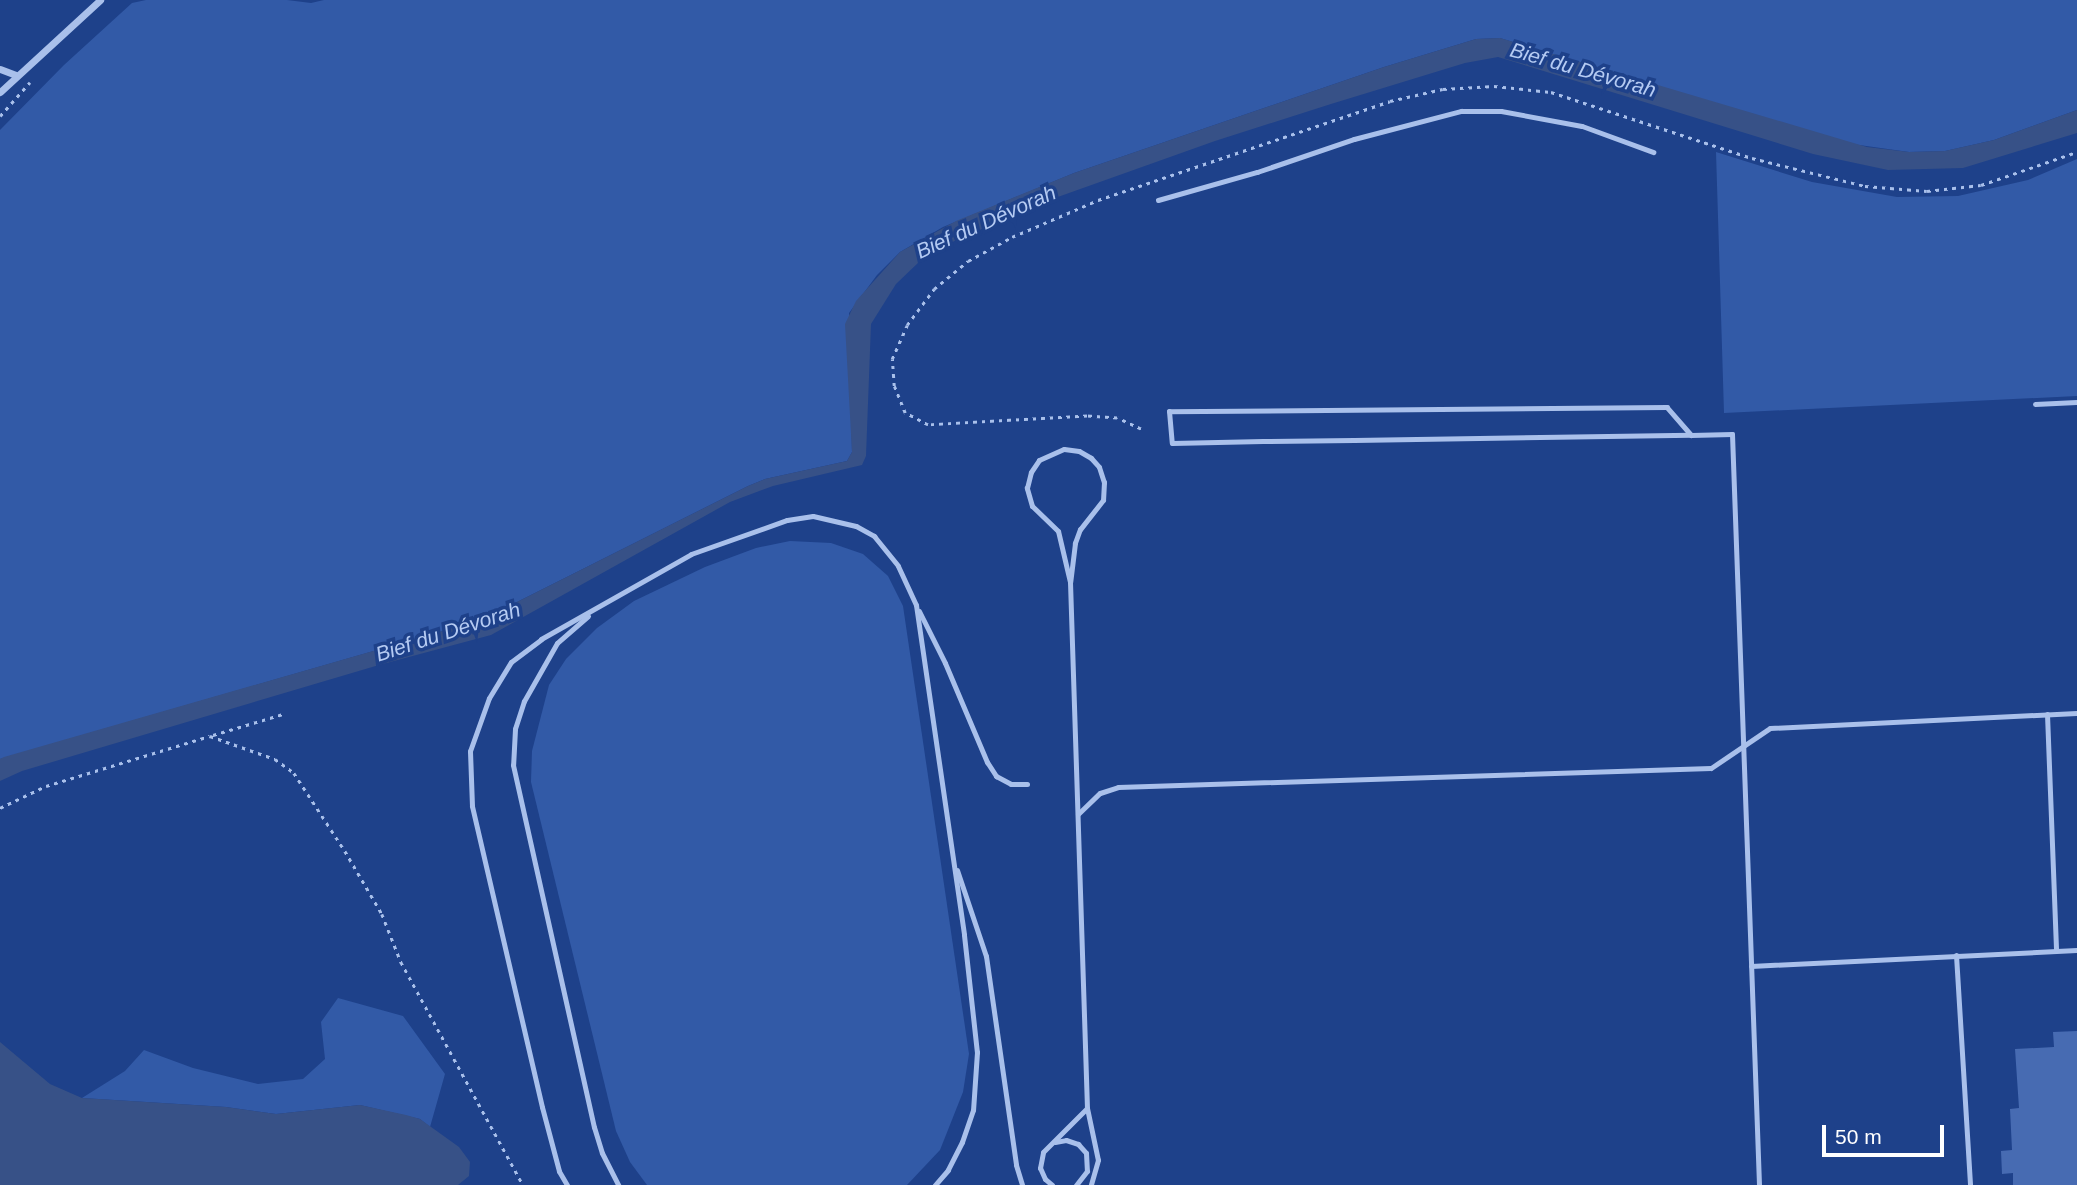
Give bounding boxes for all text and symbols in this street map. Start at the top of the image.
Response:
water label: Bief du Dévorah [1507,37,1659,103]
water label: Bief du Dévorah [912,180,1060,264]
water label: Bief du Dévorah [372,597,524,667]
scale bar [1825,1112,1948,1156]
text: 50 m [1835,1125,1882,1148]

